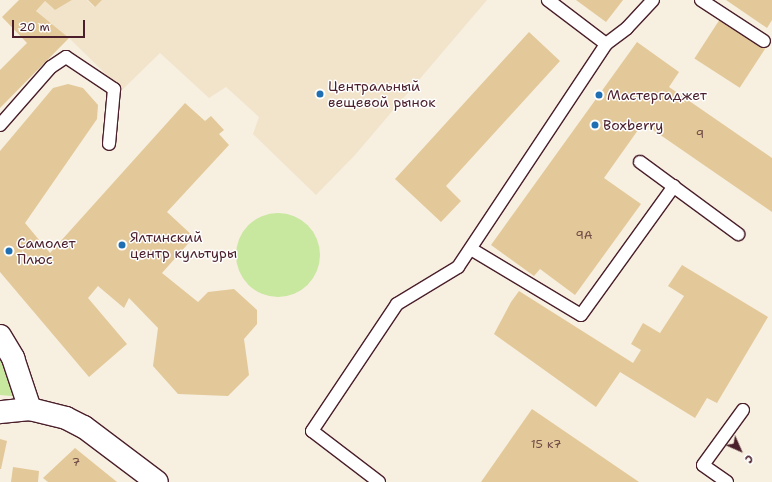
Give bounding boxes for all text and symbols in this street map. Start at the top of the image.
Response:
scale bar [14,12,87,38]
text: 20 m [19,19,50,35]
place label: Центральный вещевой рынок [328,78,436,110]
place label: Мастергаджет [607,87,707,103]
marker: Центральный вещевой рынок [315,89,325,99]
marker: Мастергаджет [594,90,604,100]
place label: Boxberry [603,117,663,133]
marker: Boxberry [590,120,600,130]
house number: 9 [696,128,704,142]
place label: Ялтинский центр культуры [130,229,237,262]
house number: 9А [575,229,593,243]
place label: Самолет Плюс [17,235,76,268]
marker: Ялтинский центр культуры [117,240,127,250]
marker: Самолет Плюс [4,246,14,256]
north arrow [720,430,760,470]
house number: 15 к7 [531,438,561,452]
text: С [741,451,757,467]
house number: 7 [72,456,80,470]

